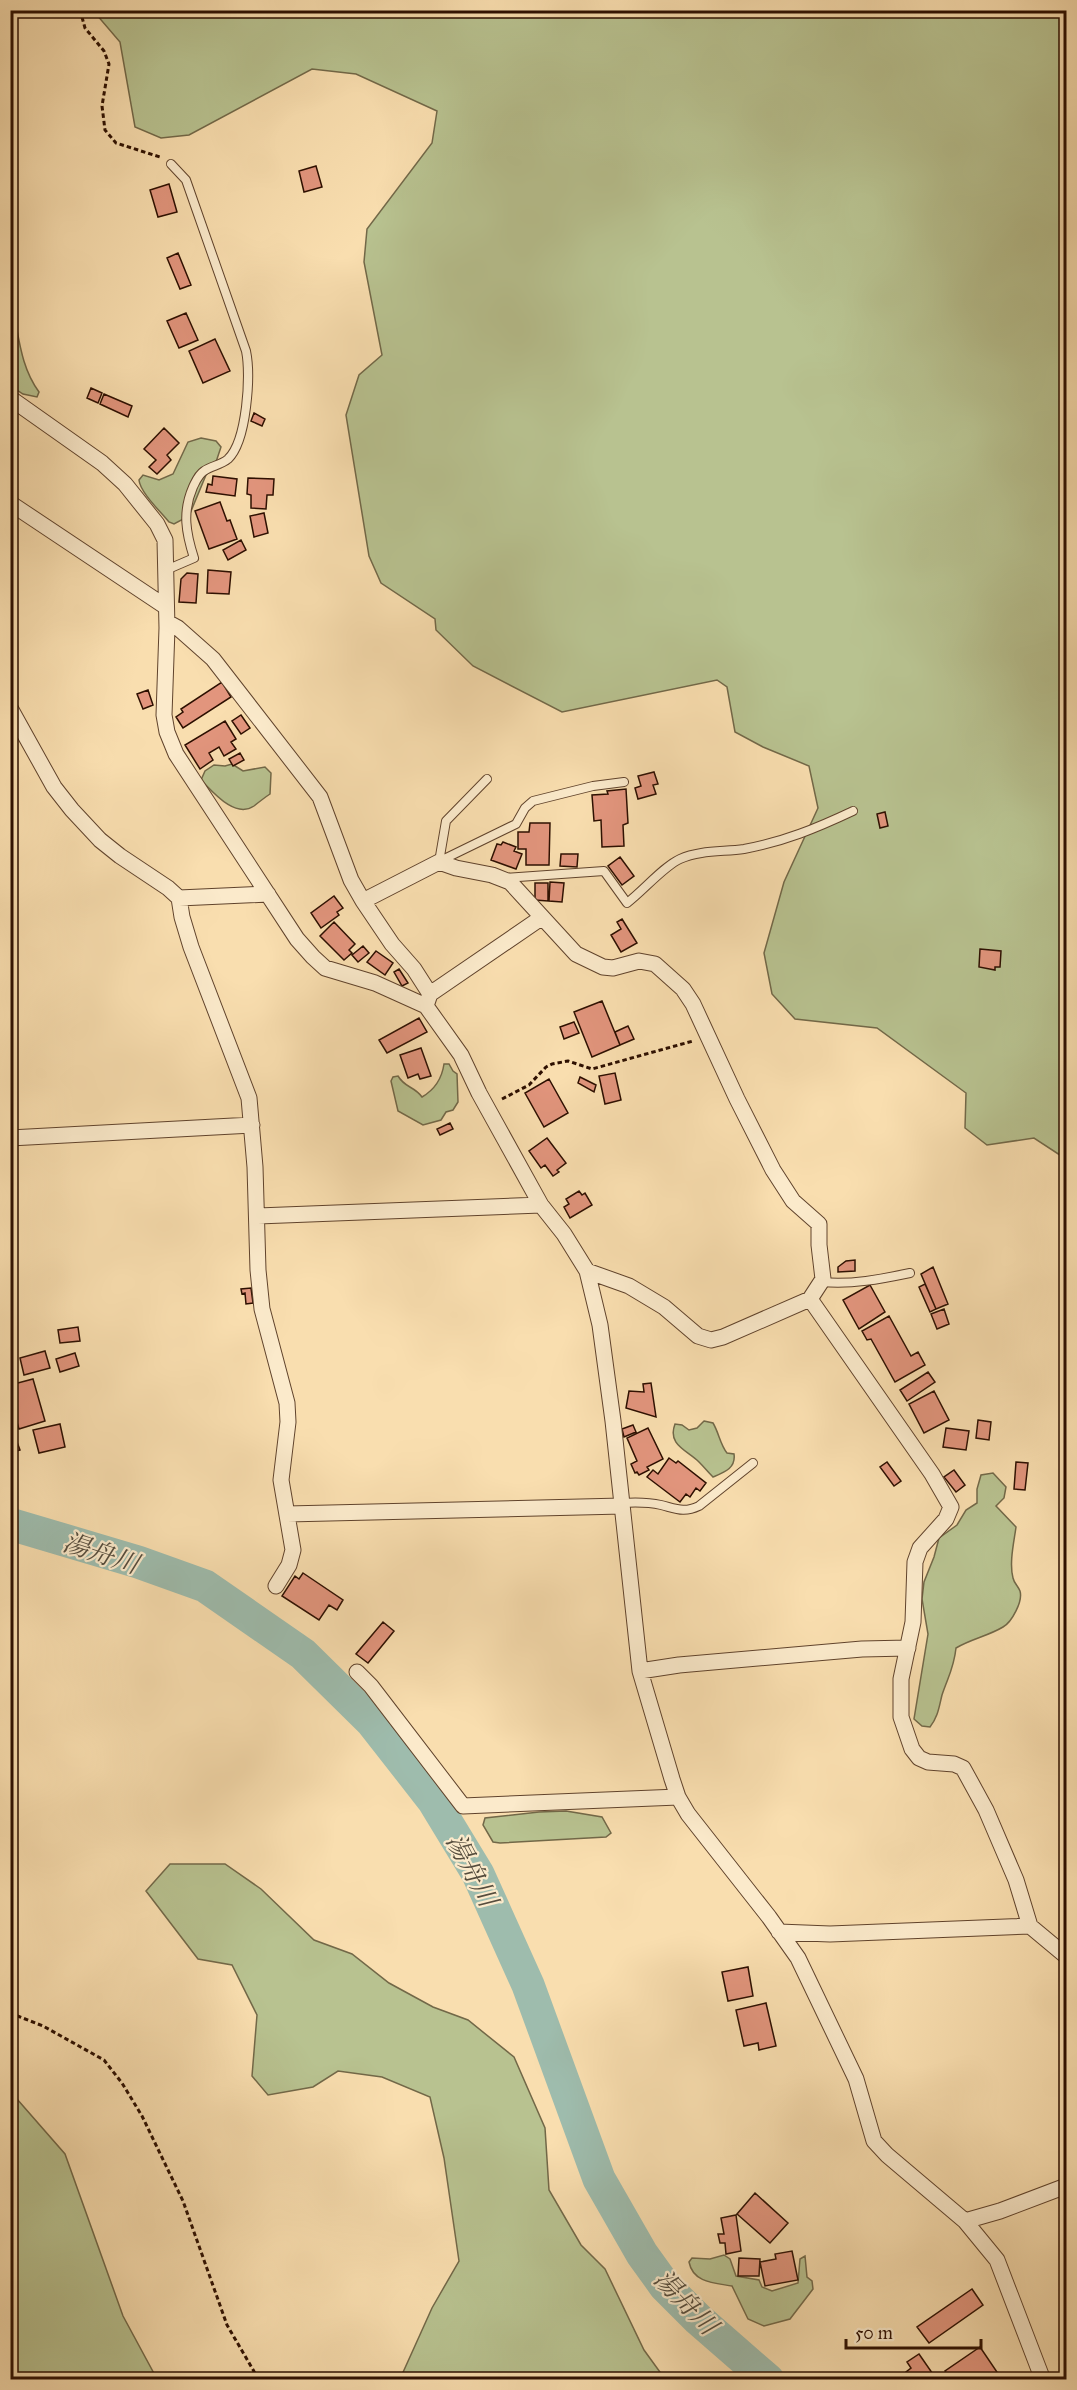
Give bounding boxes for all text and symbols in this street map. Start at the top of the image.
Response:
water label: 湯舟川 [59,1526,146,1581]
water label: 湯舟川 [440,1828,506,1915]
water label: 湯舟川 [647,2263,727,2343]
scale bar [846,2312,981,2350]
text: 50 m [855,2322,893,2344]

